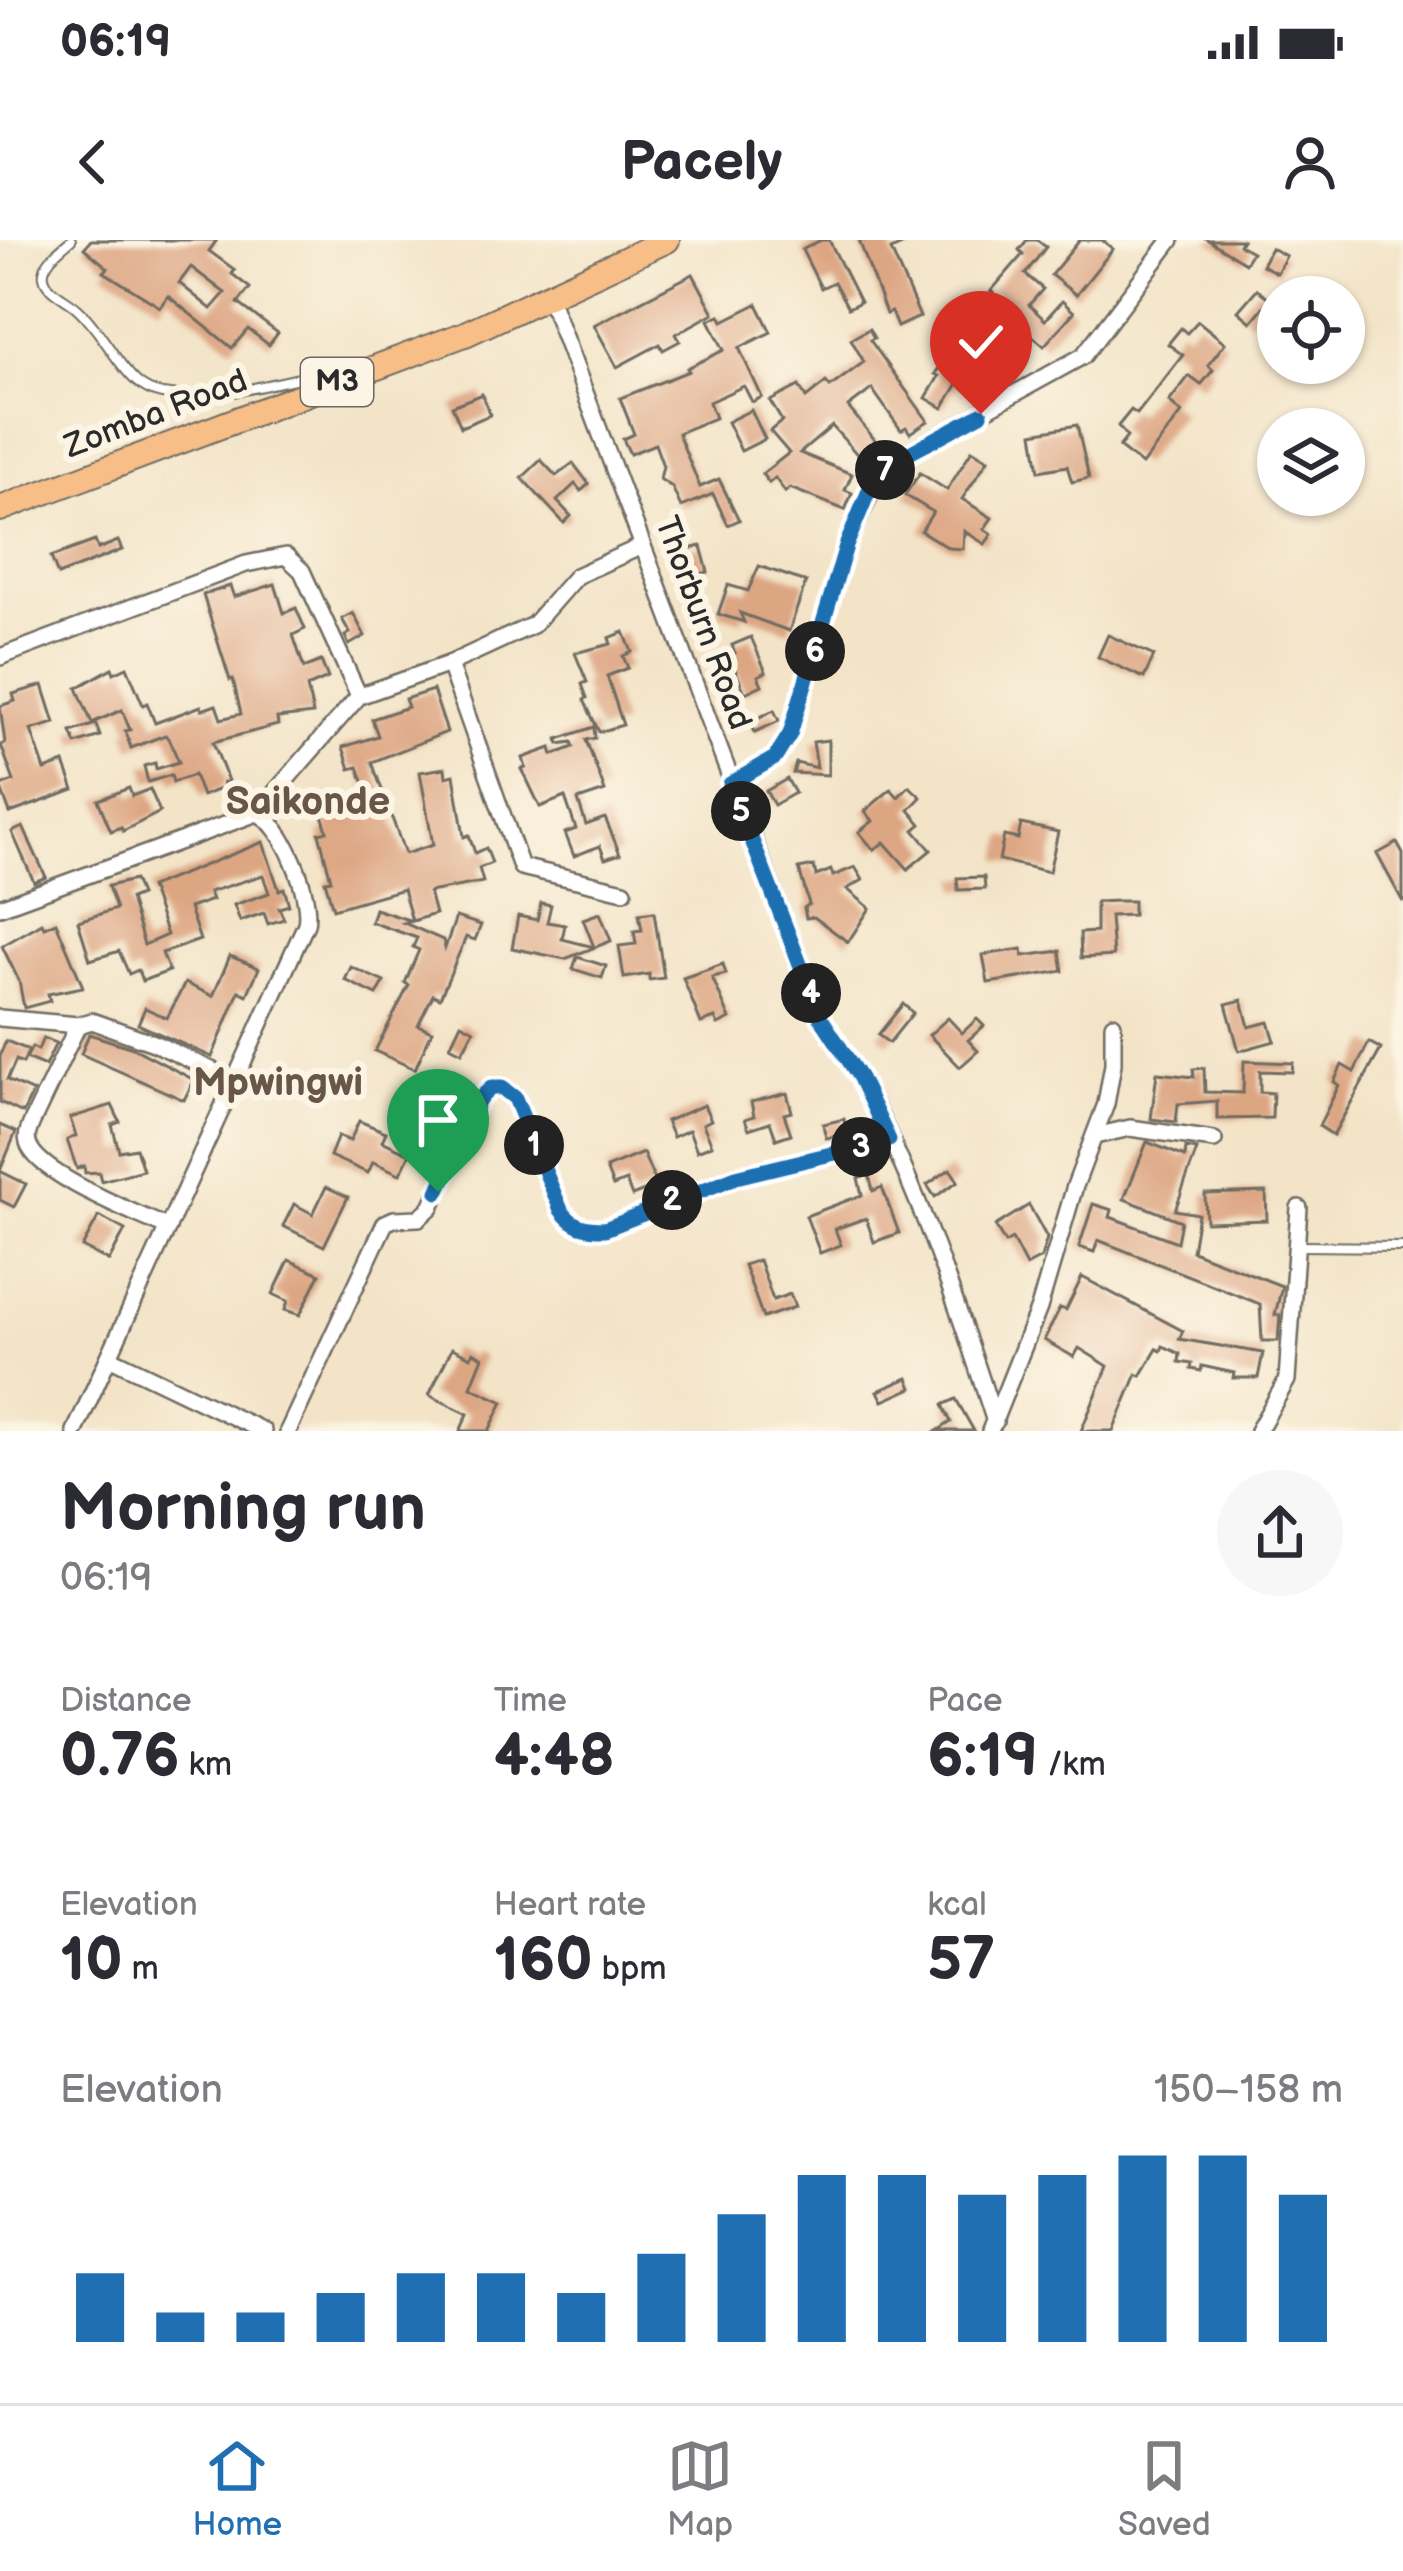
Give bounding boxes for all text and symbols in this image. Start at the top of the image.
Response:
text: 06:19 [60,15,171,70]
icon: back [60,129,126,195]
icon: person [1277,129,1343,195]
text: Pacely [621,130,782,195]
map controls [1257,276,1365,516]
button: locate [1257,276,1365,384]
pin [930,291,1032,414]
icon: check [948,309,1014,375]
road number: M3 [301,358,373,406]
street label: Zomba Road [58,361,253,468]
button: layers [1257,408,1365,516]
pin: 7 [855,440,915,500]
text: 7 [876,450,894,490]
street label: Thorburn Road [646,511,760,735]
pin: 6 [785,621,845,681]
text: 6 [805,631,825,671]
district label: Saikonde [226,779,390,826]
pin: 5 [711,781,771,841]
text: 5 [731,791,751,831]
pin: 4 [781,963,841,1023]
text: 4 [801,973,821,1013]
district label: Mpwingwi [193,1060,363,1107]
pin [387,1069,489,1192]
icon: arrive [405,1087,471,1153]
pin: 1 [504,1115,564,1175]
pin: 3 [831,1117,891,1177]
text: 1 [527,1125,541,1165]
text: 3 [851,1127,871,1167]
pin: 2 [642,1170,702,1230]
text: 2 [662,1180,682,1220]
text: Morning run [60,1470,426,1549]
button: share [1217,1470,1343,1596]
text: 06:19 [60,1555,152,1602]
text: Distance [60,1681,192,1721]
text: Time [494,1681,567,1721]
text: Pace [927,1681,1003,1721]
text: 0.76 [60,1721,180,1793]
text: 4:48 [494,1721,615,1793]
text: 6:19 [927,1721,1039,1793]
text: km [180,1745,232,1785]
text: /km [1039,1745,1106,1785]
text: Elevation [60,1885,198,1925]
text: Heart rate [494,1885,646,1925]
text: kcal [927,1885,987,1925]
text: 10 [60,1925,123,1997]
text: 160 [494,1925,593,1997]
text: 57 [927,1925,995,1997]
text: m [123,1949,159,1989]
text: bpm [593,1949,667,1989]
text: Elevation [60,2067,223,2114]
text: 150–158 m [1154,2067,1343,2114]
tab: Home [192,2433,282,2545]
tab: Map [667,2433,733,2545]
tab: Saved [1118,2433,1211,2545]

